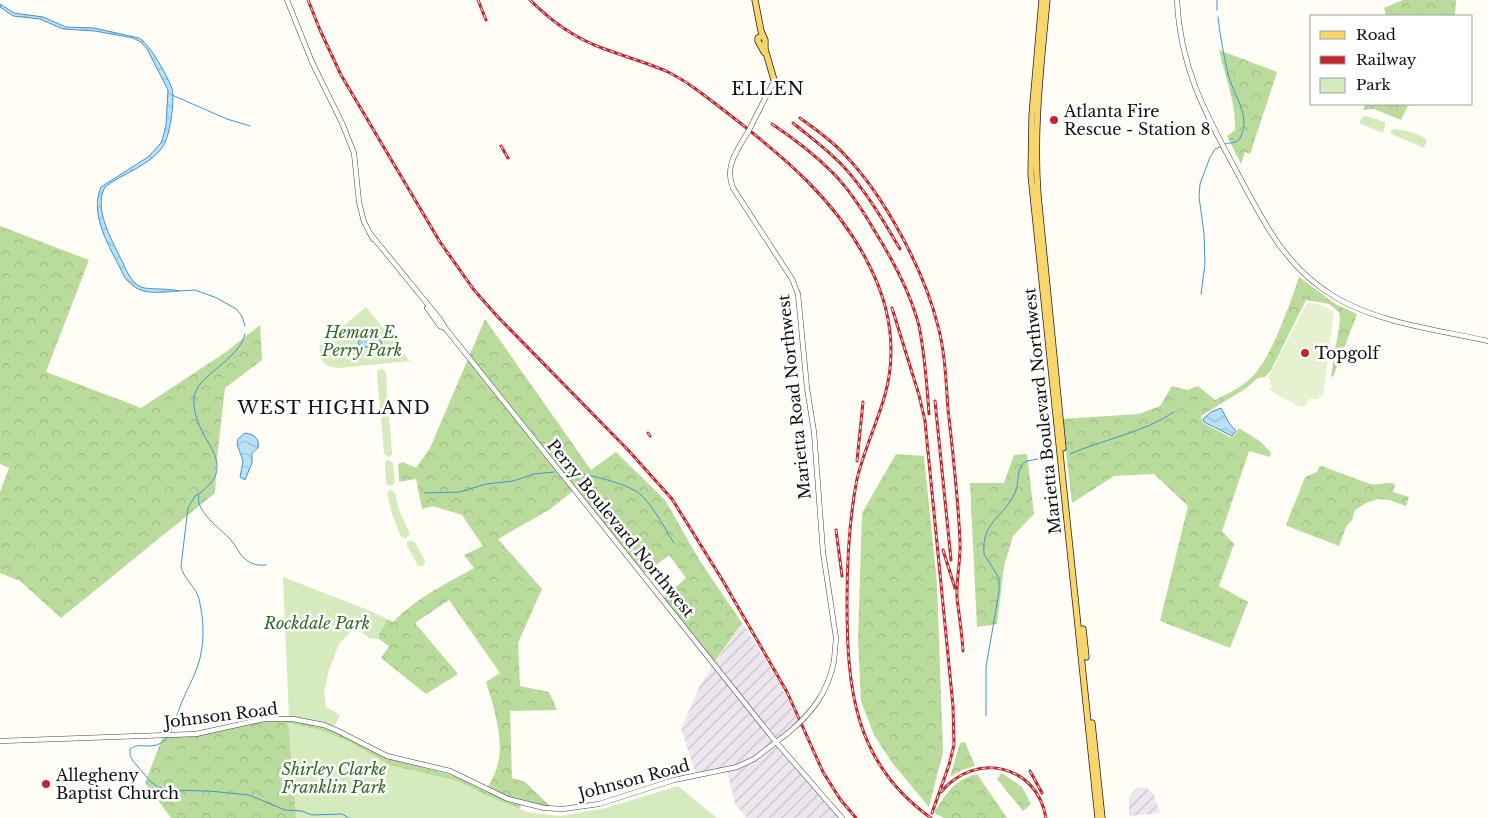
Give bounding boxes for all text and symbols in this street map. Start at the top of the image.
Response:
legend [1310,15,1473,105]
text: Road [1356,25,1396,44]
text: Railway [1356,50,1417,69]
text: Park [1356,75,1392,94]
district label: ELLEN [731,78,805,100]
place label: Atlanta Fire Rescue - Station 8 [1063,101,1210,139]
marker: Atlanta Fire Rescue - Station 8 [1048,114,1060,126]
street label: Marietta Boulevard Northwest [1019,287,1065,535]
street label: Marietta Road Northwest [773,294,815,500]
park label: Heman E. Perry Park [321,322,402,360]
place label: Topgolf [1315,343,1382,363]
marker: Topgolf [1299,347,1311,359]
district label: WEST HIGHLAND [236,397,431,419]
street label: Perry Boulevard Northwest [543,435,699,621]
park label: Rockdale Park [263,613,370,633]
street label: Johnson Road [161,698,279,732]
street label: Johnson Road [574,755,692,804]
park label: Shirley Clarke Franklin Park [281,759,387,797]
place label: Allegheny Baptist Church [55,765,179,803]
marker: Allegheny Baptist Church [40,778,52,790]

